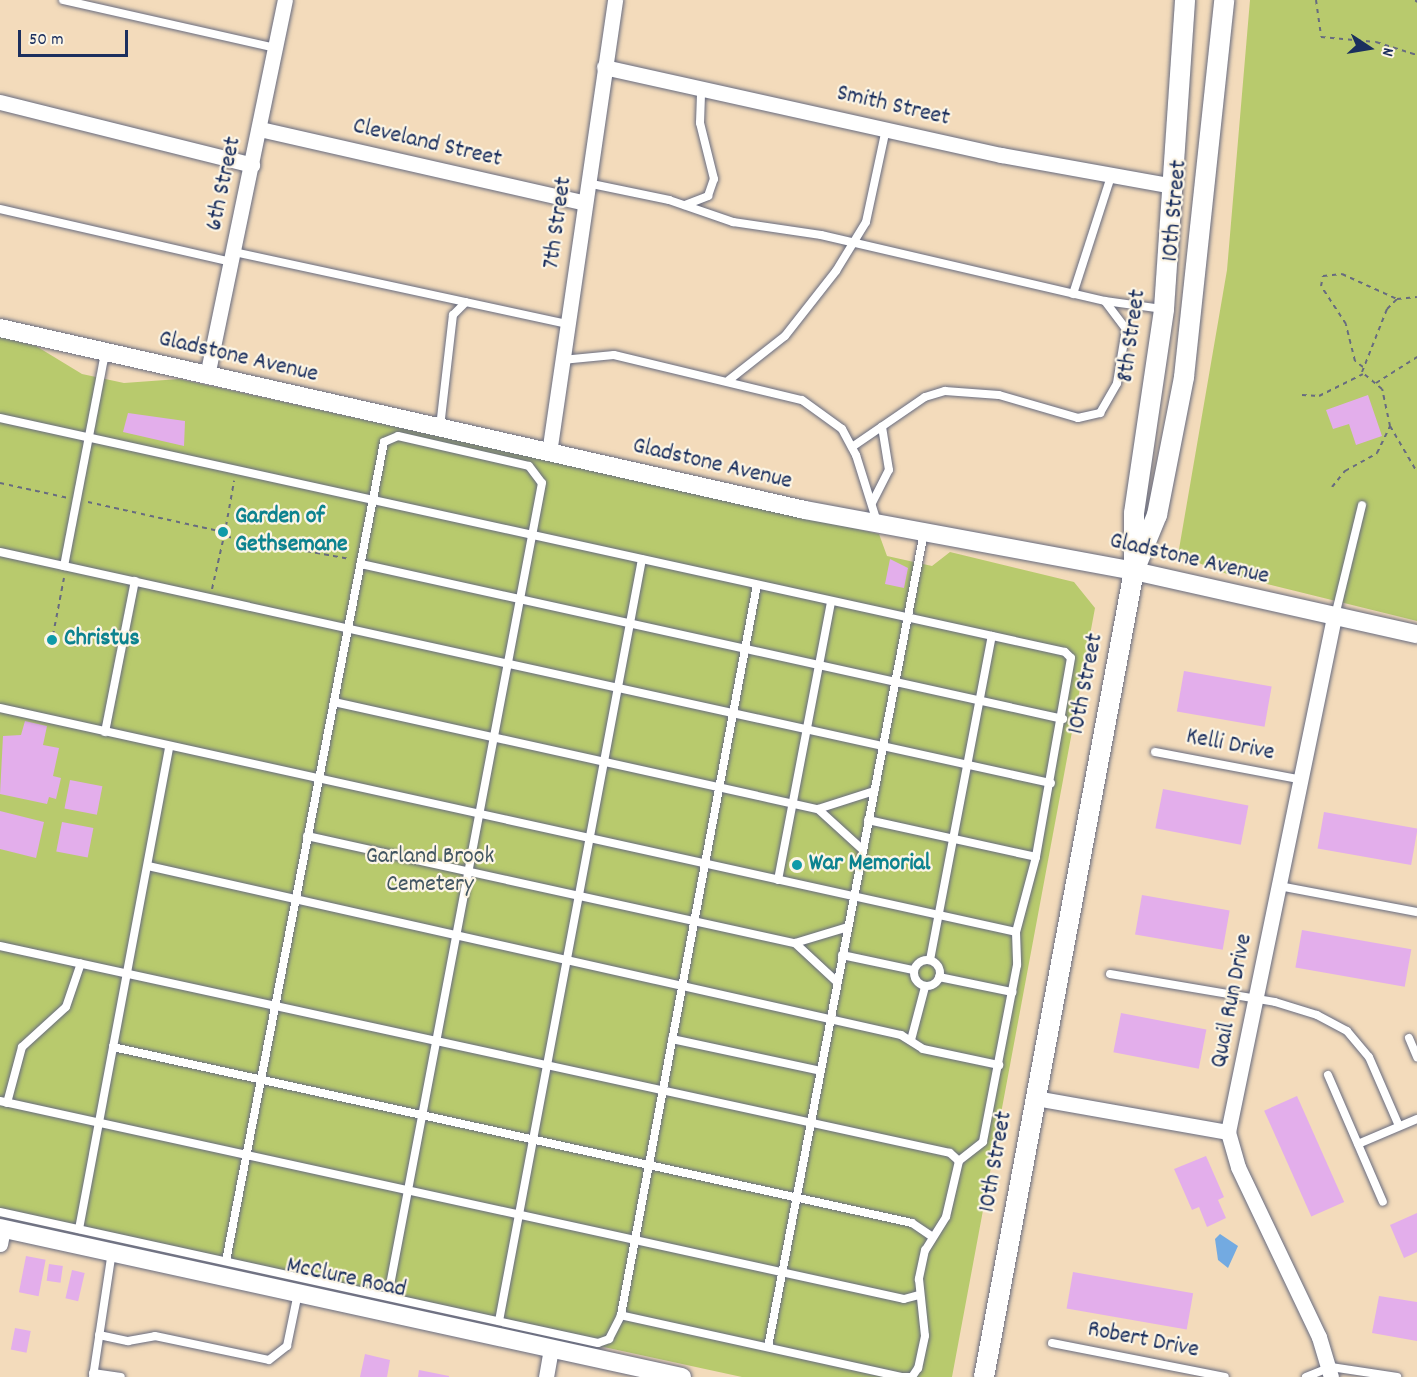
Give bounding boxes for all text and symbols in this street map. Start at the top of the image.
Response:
scale bar [21,18,130,56]
north arrow [1339,18,1399,78]
text: 50 m [29,28,64,53]
text: N [1375,46,1399,58]
street label: Smith Street [834,80,952,134]
street label: Cleveland Street [350,113,504,175]
street label: 6th Street [201,134,249,234]
street label: 10th Street [1157,159,1195,263]
street label: 7th Street [538,175,580,271]
street label: 8th Street [1112,288,1154,384]
street label: Gladstone Avenue [155,326,321,390]
street label: Gladstone Avenue [629,433,795,497]
place label: Garden of Gethsemane [235,504,348,560]
marker: Garden of Gethsemane [216,525,230,539]
street label: Gladstone Avenue [1106,528,1272,592]
place label: Christus [64,626,140,654]
street label: 10th Street [1063,631,1111,737]
marker: Christus [45,633,59,647]
street label: Kelli Drive [1183,723,1277,769]
park label: Garland Brook Cemetery [366,844,494,900]
place label: War Memorial [809,851,930,879]
marker: War Memorial [790,858,804,872]
street label: Quail Run Drive [1206,931,1260,1071]
street label: 10th Street [974,1109,1020,1215]
street label: McClure Road [284,1252,408,1306]
street label: Robert Drive [1085,1316,1201,1366]

